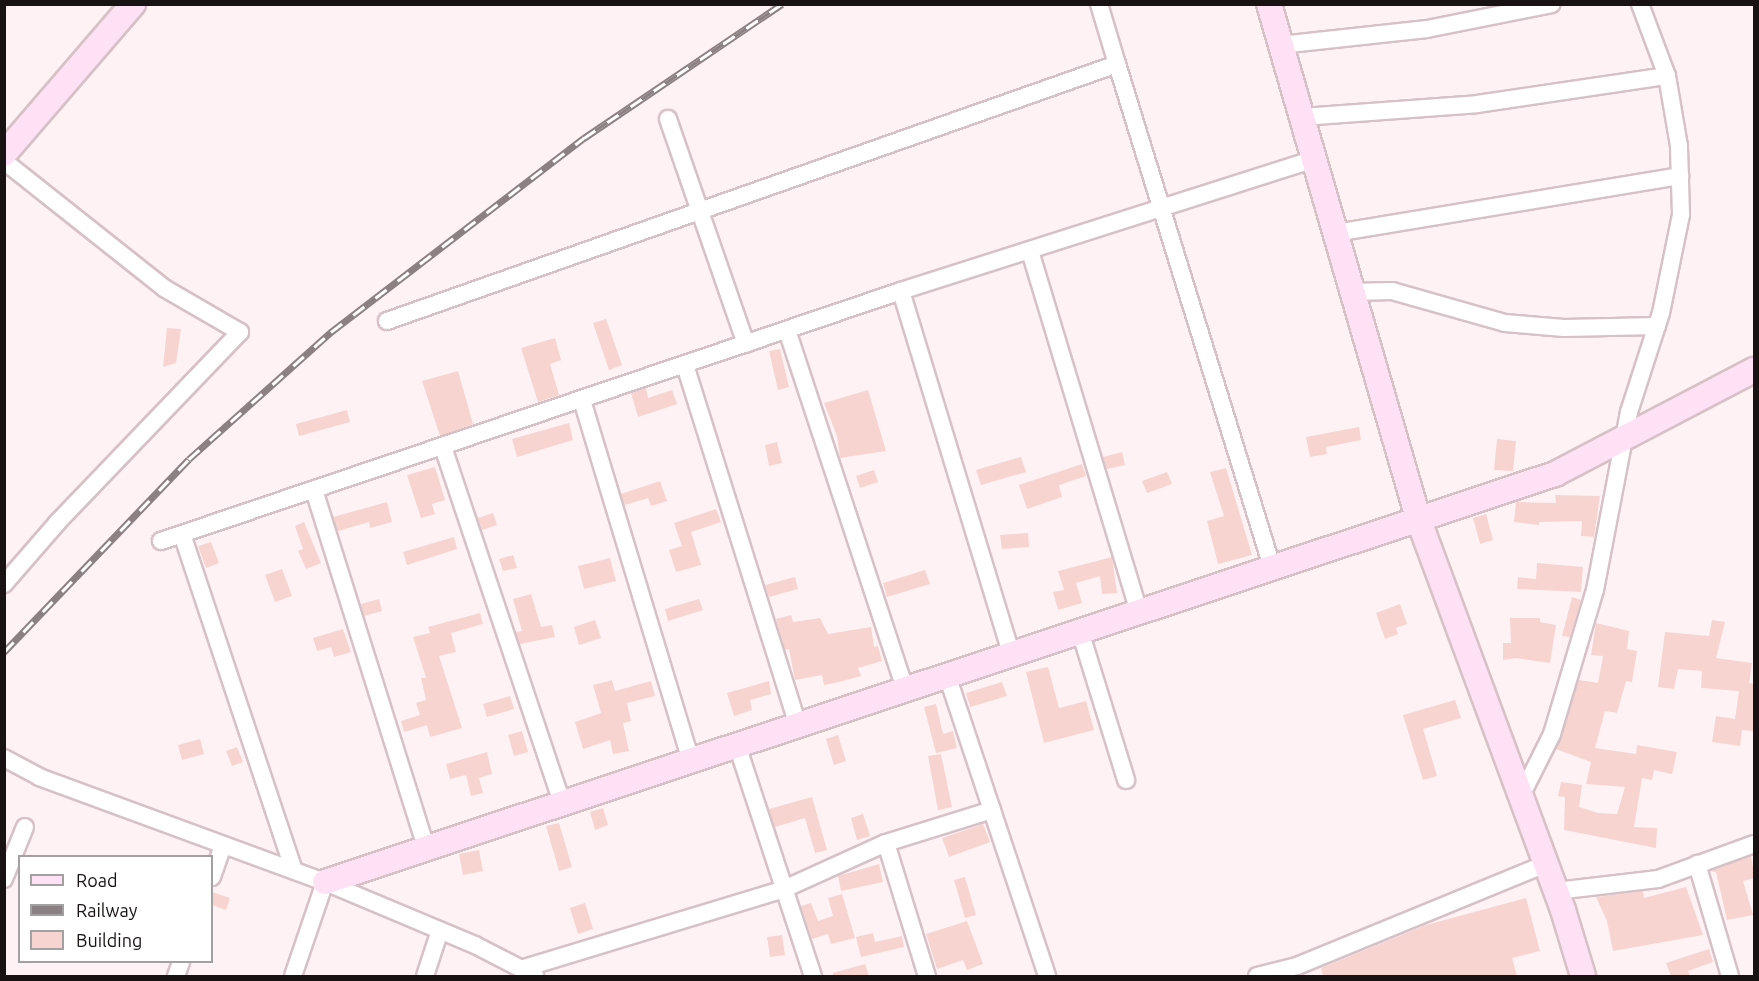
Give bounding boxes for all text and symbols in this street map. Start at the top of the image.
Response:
legend [18,855,213,963]
text: Road [76,870,118,890]
text: Railway [76,900,137,920]
text: Building [76,930,142,950]

